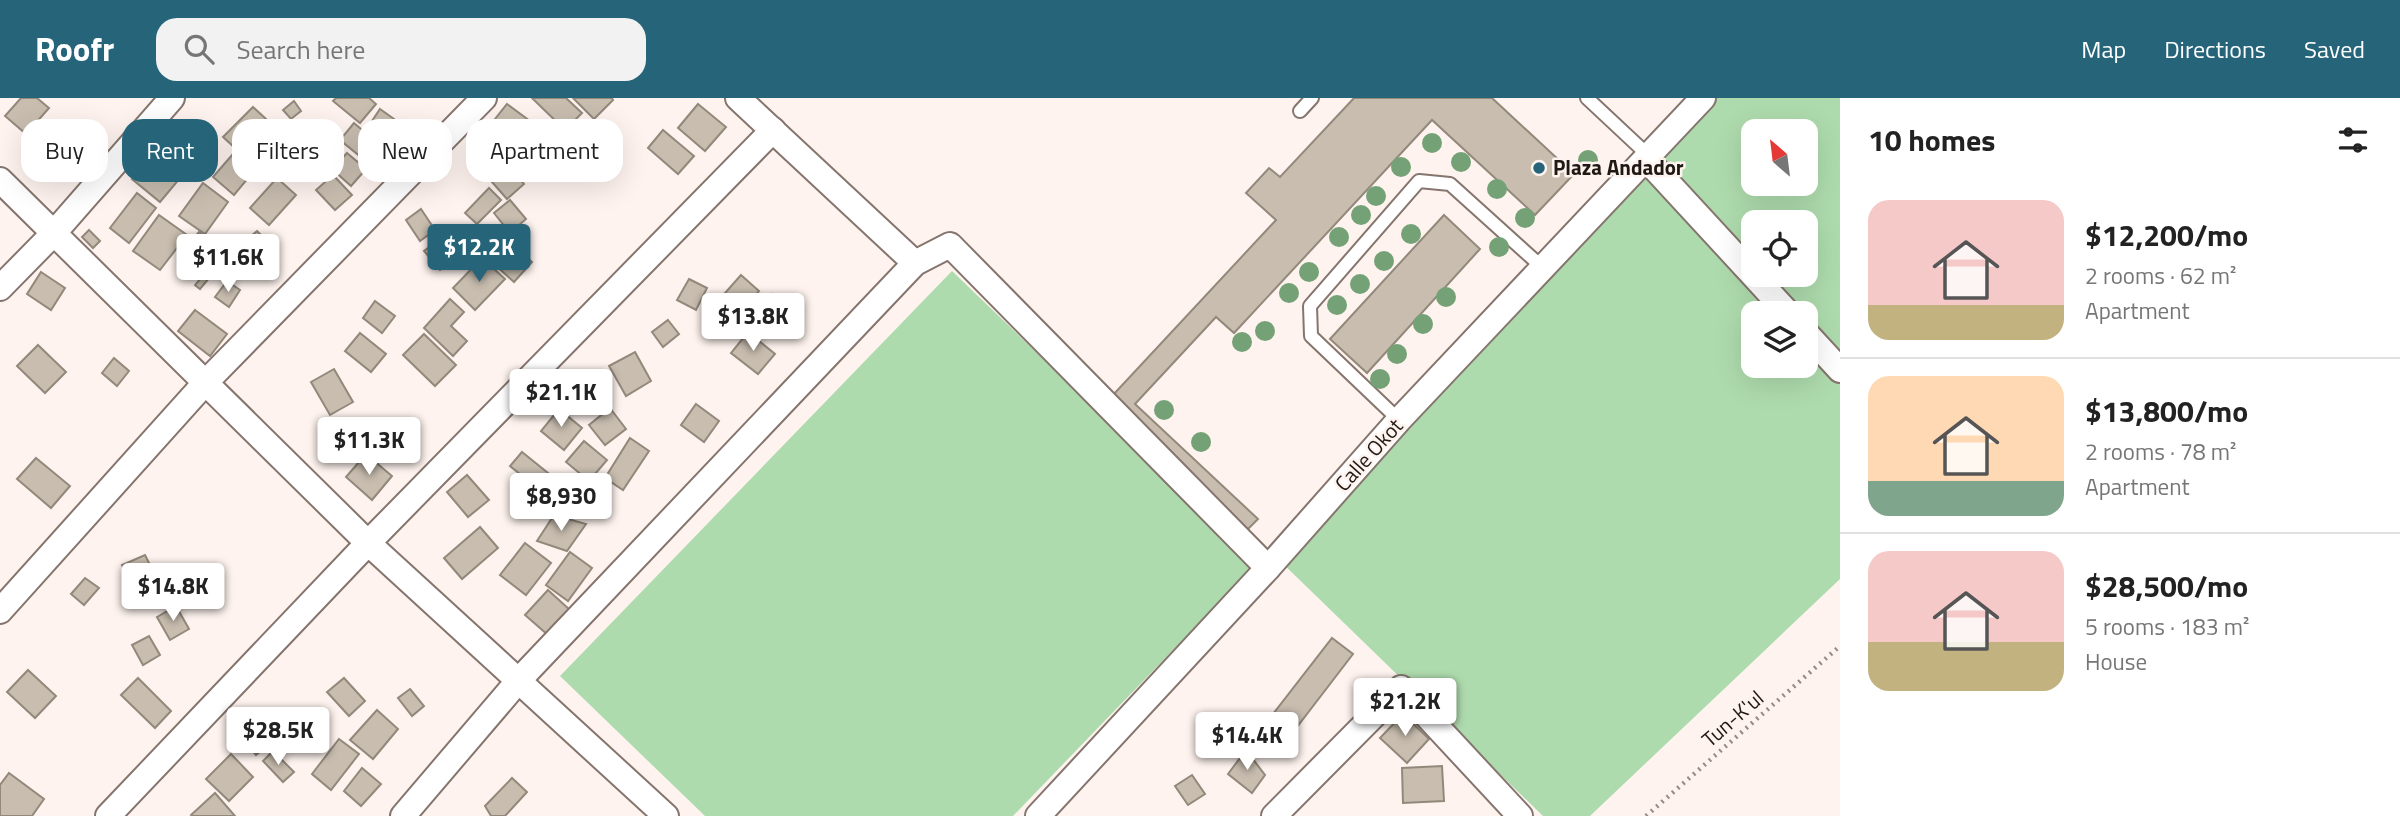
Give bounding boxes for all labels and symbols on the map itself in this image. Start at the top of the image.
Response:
north arrow [1741,119,1818,196]
place label: Plaza Andador [1553,151,1684,183]
marker: Plaza Andador [1531,160,1547,176]
pin: $12.2K [422,225,536,284]
pin: $11.6K [171,234,285,294]
pin: $13.8K [696,294,810,353]
pin: $21.1K [504,370,618,429]
street label: Calle Okot [1327,410,1410,498]
pin: $11.3K [312,418,426,477]
pin: $8,930 [504,474,618,533]
pin: $14.8K [116,564,230,623]
pin: $21.2K [1348,678,1462,738]
street label: Tun-K'ul [1694,682,1770,754]
pin: $28.5K [221,708,335,767]
pin: $14.4K [1190,712,1304,772]

